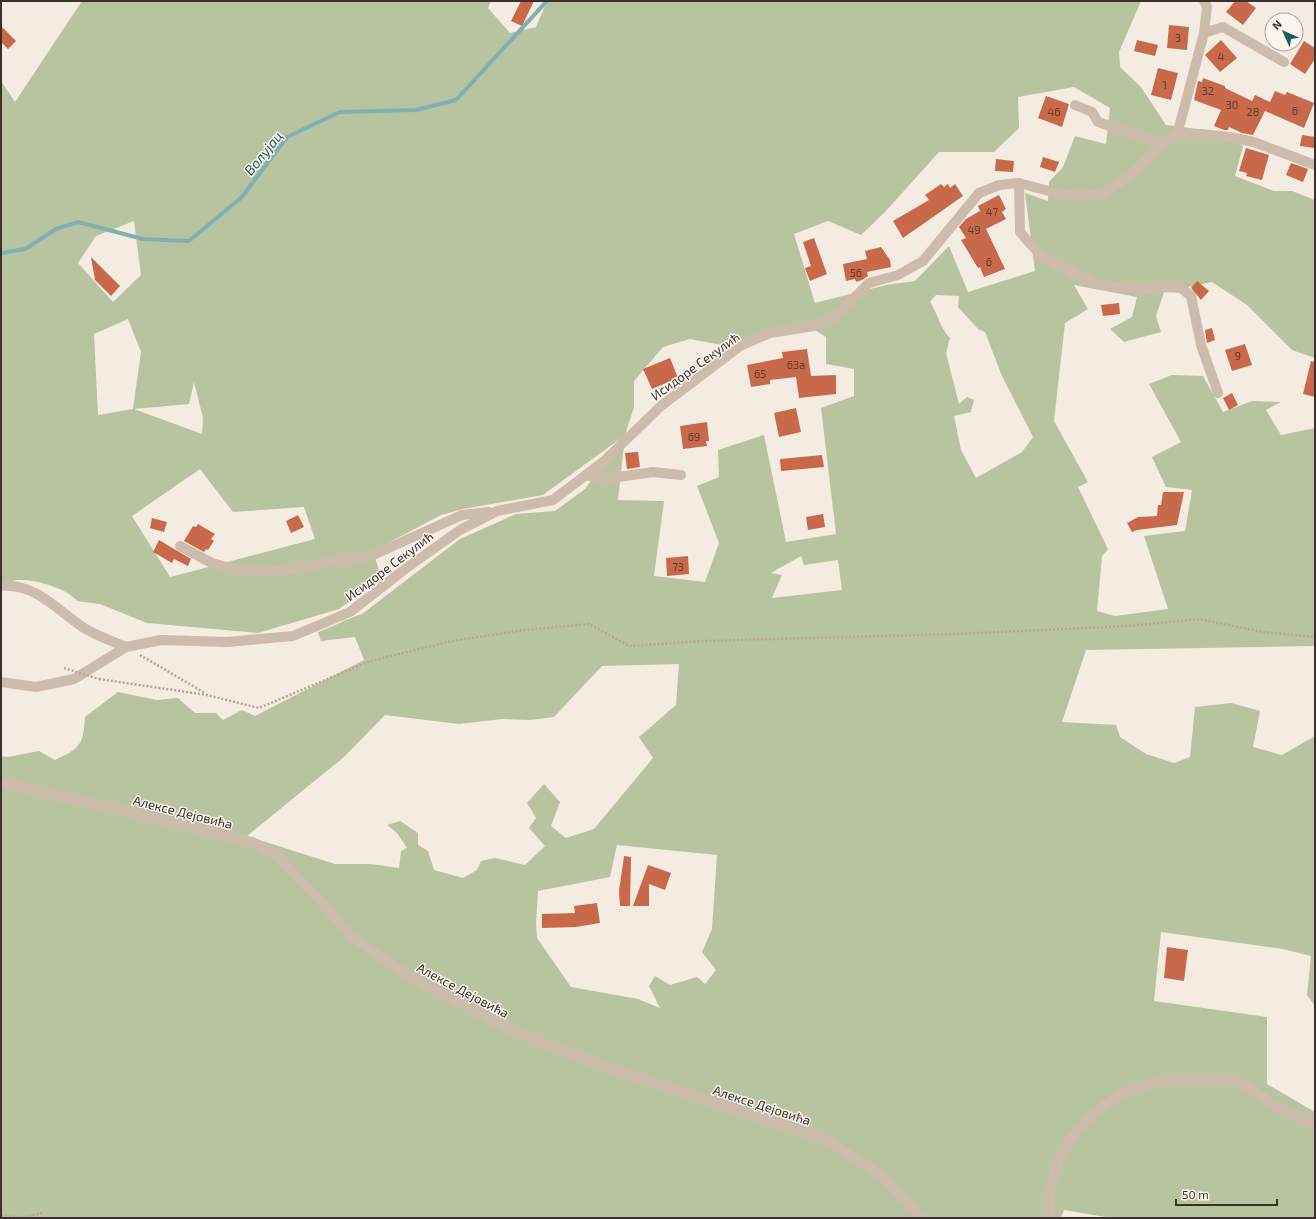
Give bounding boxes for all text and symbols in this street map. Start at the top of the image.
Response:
north arrow [1264,12,1304,52]
text: N [1269,17,1284,32]
house number: 3 [1175,31,1181,44]
house number: 4 [1218,50,1225,63]
house number: 1 [1163,78,1167,91]
house number: 32 [1202,84,1214,97]
house number: 30 [1226,98,1238,111]
house number: 6 [1292,104,1298,117]
house number: 46 [1047,105,1061,118]
house number: 28 [1247,105,1259,118]
water label: Волујац [240,128,286,178]
house number: 47 [986,205,999,218]
house number: 49 [967,223,981,236]
house number: 6 [986,255,992,268]
house number: 56 [850,266,862,279]
street label: Исидоре Секулић [647,328,743,404]
house number: 9 [1235,349,1241,362]
house number: 63a [787,358,805,371]
house number: 65 [754,367,766,380]
house number: 69 [688,430,700,443]
street label: Исидоре Секулић [342,528,436,604]
house number: 73 [672,560,684,573]
street label: Алексе Дејовића [132,792,234,832]
street label: Алексе Дејовића [414,959,512,1021]
street label: Алексе Дејовића [711,1082,813,1128]
scale bar [1176,1181,1277,1207]
text: 50 m [1182,1187,1209,1201]

